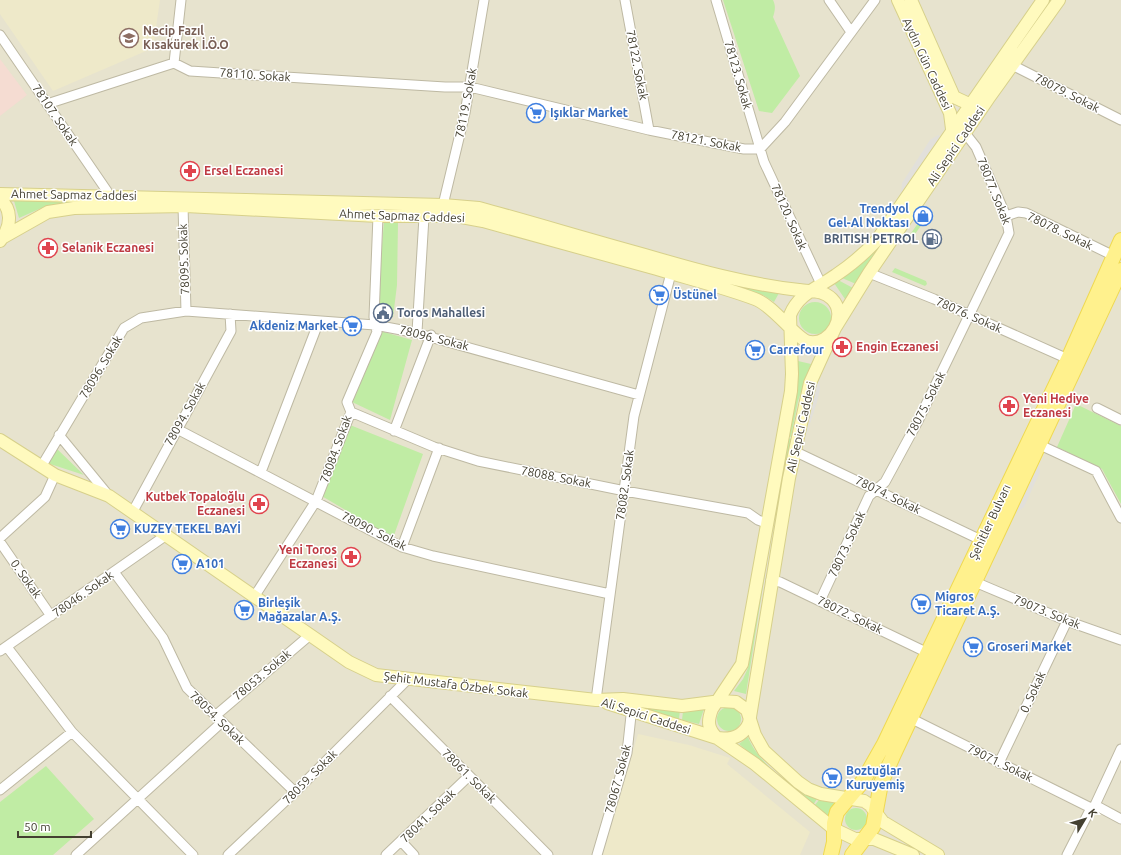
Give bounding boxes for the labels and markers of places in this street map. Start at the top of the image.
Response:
place label: Necip Fazıl Kısakürek İ.Ö.O [143,24,229,51]
school or university icon: Necip Fazıl Kısakürek İ.Ö.O [118,27,140,49]
supermarket icon: Işıklar Market [525,102,547,124]
place label: Işıklar Market [550,106,628,121]
pharmacy icon: Ersel Eczanesi [179,160,201,182]
place label: Ersel Eczanesi [204,164,283,177]
place label: Trendyol Gel-Al Noktası [828,202,909,229]
shop icon: Trendyol Gel-Al Noktası [912,205,934,227]
fuel station icon: BRITISH PETROL [921,228,943,250]
place label: BRITISH PETROL [824,232,918,245]
pharmacy icon: Selanik Eczanesi [37,237,59,259]
place label: Selanik Eczanesi [62,241,154,254]
supermarket icon: Üstünel [648,284,670,306]
place label: Üstünel [673,287,717,301]
public building icon: Toros Mahallesi [372,302,394,324]
place label: Toros Mahallesi [397,306,485,319]
supermarket icon: Akdeniz Market [341,315,363,337]
place label: Akdeniz Market [249,319,338,332]
pharmacy icon: Engin Eczanesi [831,336,853,358]
supermarket icon: Carrefour [744,339,766,361]
place label: Engin Eczanesi [856,340,939,353]
place label: Carrefour [769,343,824,356]
place label: Yeni Hediye Eczanesi [1023,392,1089,419]
pharmacy icon: Yeni Hediye Eczanesi [998,395,1020,417]
place label: Kutbek Topaloğlu Eczanesi [146,490,245,517]
pharmacy icon: Kutbek Topaloğlu Eczanesi [248,493,270,515]
supermarket icon: KUZEY TEKEL BAYİ [109,518,131,540]
place label: KUZEY TEKEL BAYİ [134,521,241,535]
place label: Yeni Toros Eczanesi [279,543,337,570]
pharmacy icon: Yeni Toros Eczanesi [340,546,362,568]
supermarket icon: A101 [171,553,193,575]
place label: A101 [196,557,225,570]
place label: Migros Ticaret A.Ş. [935,590,1000,619]
supermarket icon: Migros Ticaret A.Ş. [910,593,932,615]
place label: Birleşik Mağazalar A.Ş. [258,596,341,625]
supermarket icon: Birleşik Mağazalar A.Ş. [233,599,255,621]
supermarket icon: Groseri Market [962,636,984,658]
place label: Groseri Market [987,640,1072,653]
place label: Boztuğlar Kuruyemiş [846,764,905,793]
supermarket icon: Boztuğlar Kuruyemiş [821,767,843,789]

